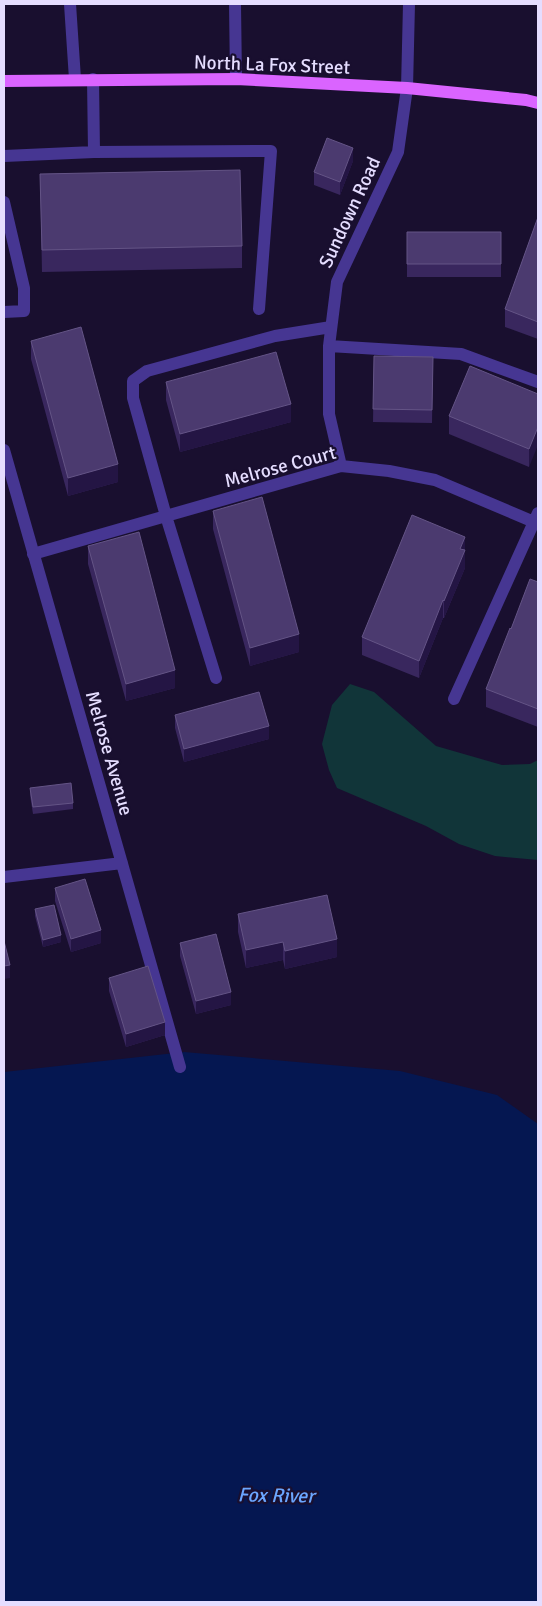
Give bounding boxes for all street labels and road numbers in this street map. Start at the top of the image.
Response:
street label: North La Fox Street [193,50,351,80]
street label: Sundown Road [314,153,386,272]
street label: Melrose Court [222,440,339,493]
street label: Melrose Avenue [80,688,138,818]

